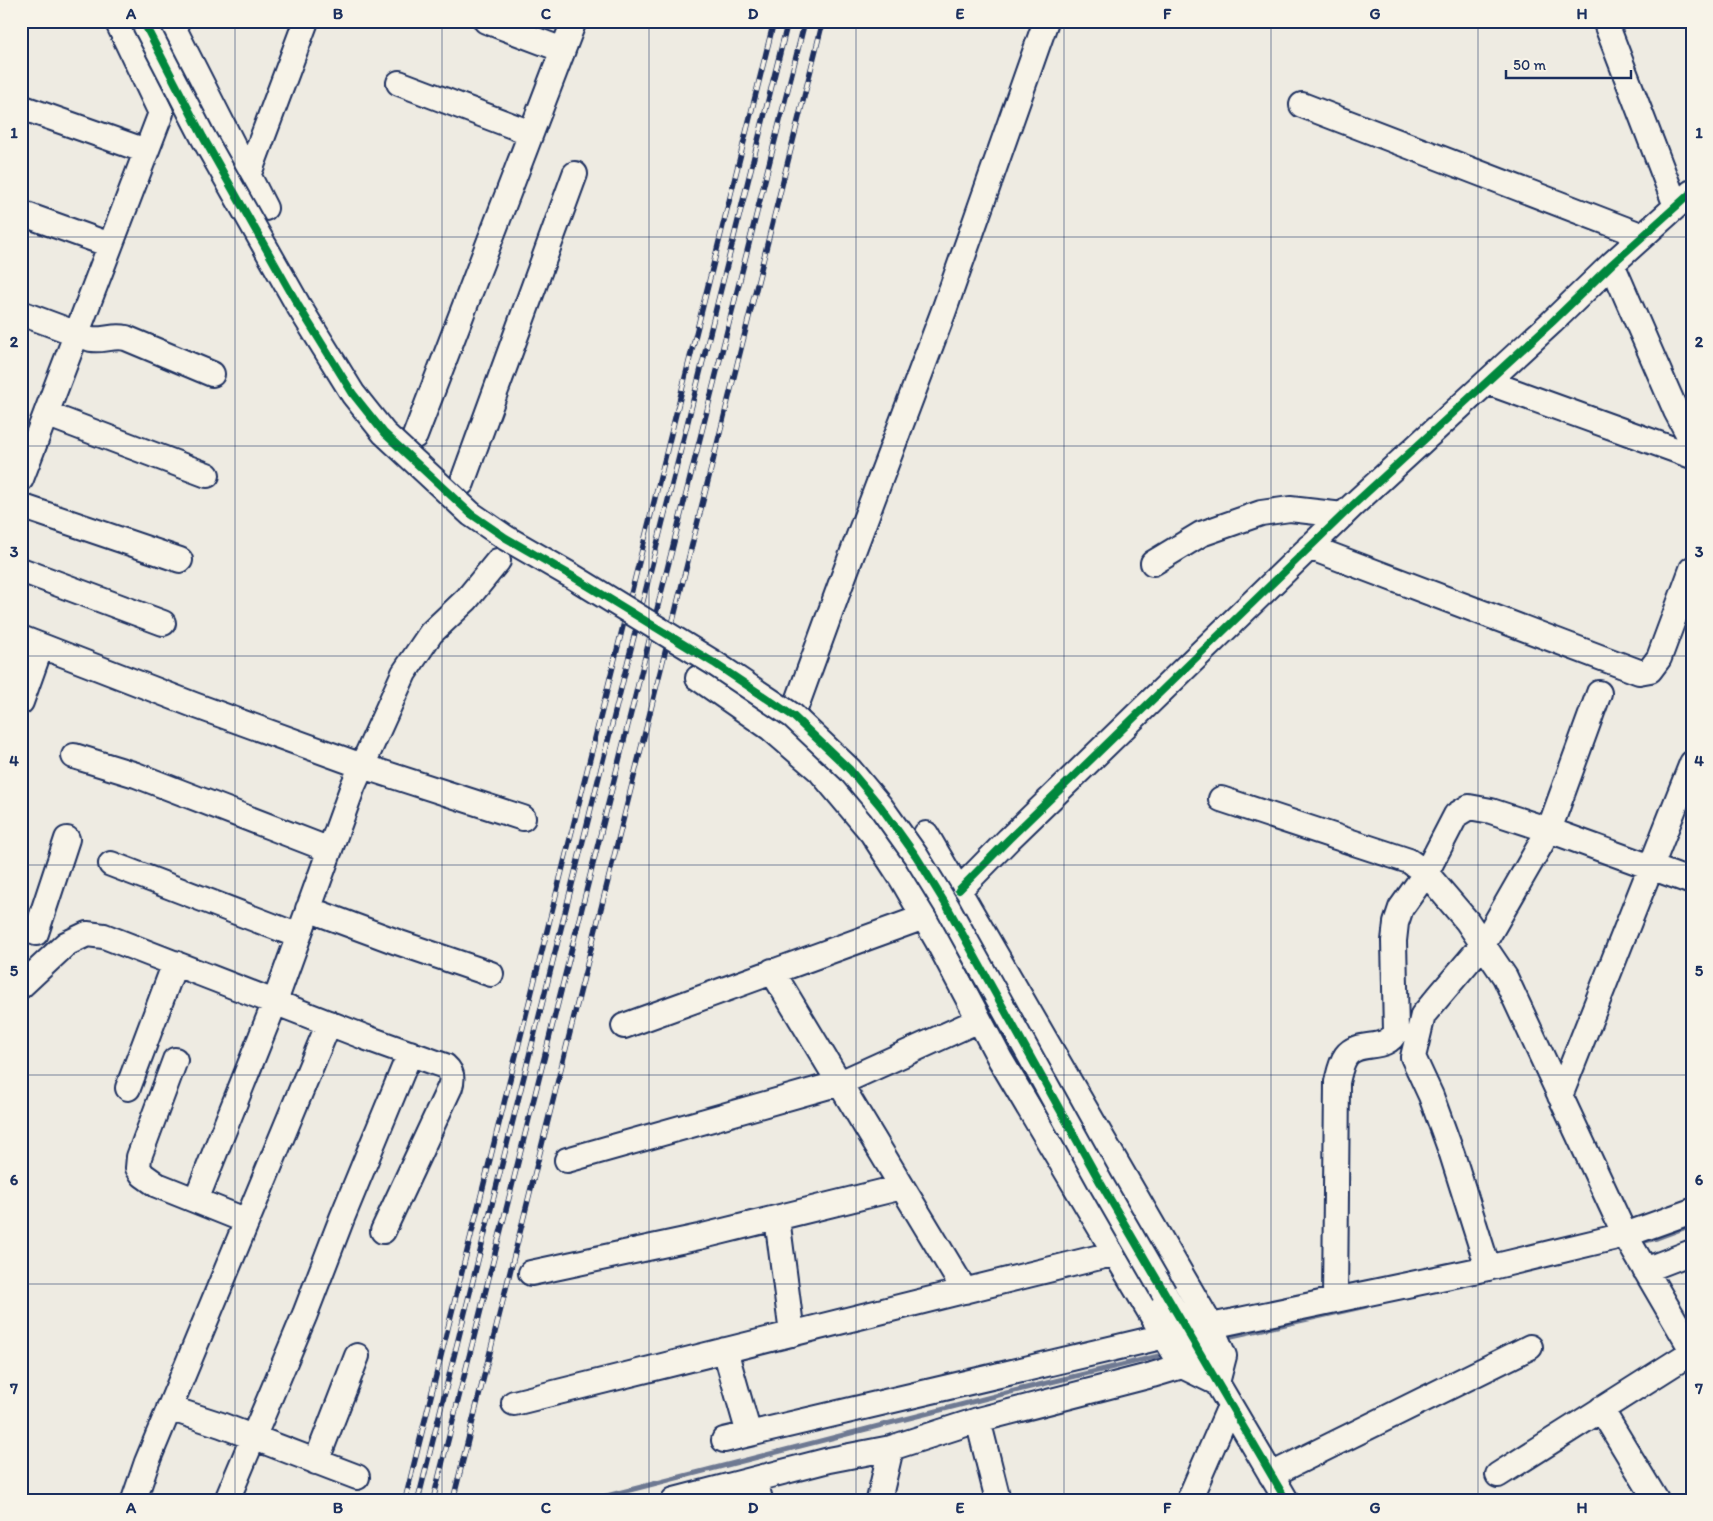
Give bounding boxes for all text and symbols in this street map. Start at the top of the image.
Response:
text: A [125,4,137,23]
text: B [333,4,344,23]
text: C [541,4,552,23]
text: D [748,4,759,23]
text: E [956,4,965,23]
text: F [1163,4,1172,23]
text: G [1369,4,1381,23]
text: H [1576,4,1588,23]
scale bar [1506,48,1630,80]
text: 50 m [1513,56,1546,74]
text: 1 [10,123,18,142]
text: 1 [1695,123,1703,142]
text: 2 [10,332,19,351]
text: 2 [1695,332,1704,351]
text: 3 [10,542,19,561]
text: 3 [1695,542,1704,561]
text: 4 [9,751,19,770]
text: 4 [1694,751,1704,770]
text: 5 [10,961,19,980]
text: 5 [1695,961,1704,980]
text: 6 [10,1170,19,1189]
text: 6 [1695,1170,1704,1189]
text: 7 [9,1379,18,1398]
text: 7 [1694,1379,1703,1398]
text: A [125,1498,137,1517]
text: B [333,1498,344,1517]
text: C [541,1498,552,1517]
text: D [748,1498,759,1517]
text: E [956,1498,965,1517]
text: F [1163,1498,1172,1517]
text: G [1369,1498,1381,1517]
text: H [1576,1498,1588,1517]

